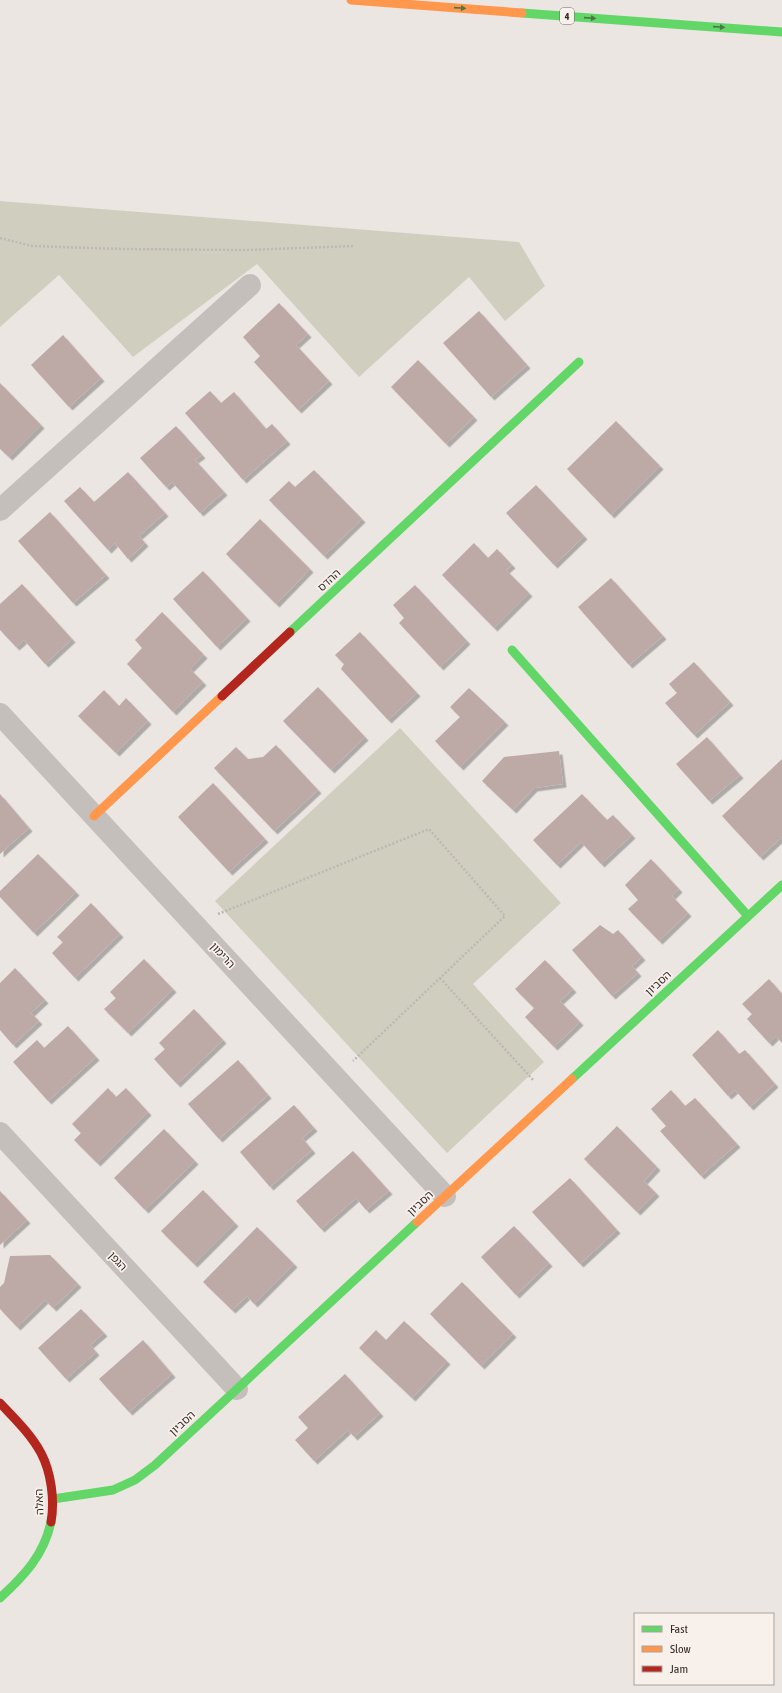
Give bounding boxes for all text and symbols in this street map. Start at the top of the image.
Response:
one-way arrow [454,5,466,12]
road number: 4 [560,8,574,24]
one-way arrow [584,14,596,21]
one-way arrow [713,24,725,31]
street label: ההדס [315,567,343,593]
street label: הרימון [208,940,238,970]
street label: הסביון [643,968,673,998]
street label: הסביון [405,1188,435,1218]
street label: הגפן [106,1249,130,1273]
street label: הסביון [167,1408,197,1438]
street label: האלה [33,1488,45,1515]
legend [634,1613,774,1685]
text: Fast [670,1622,688,1636]
text: Slow [670,1642,691,1656]
text: Jam [670,1662,688,1676]

